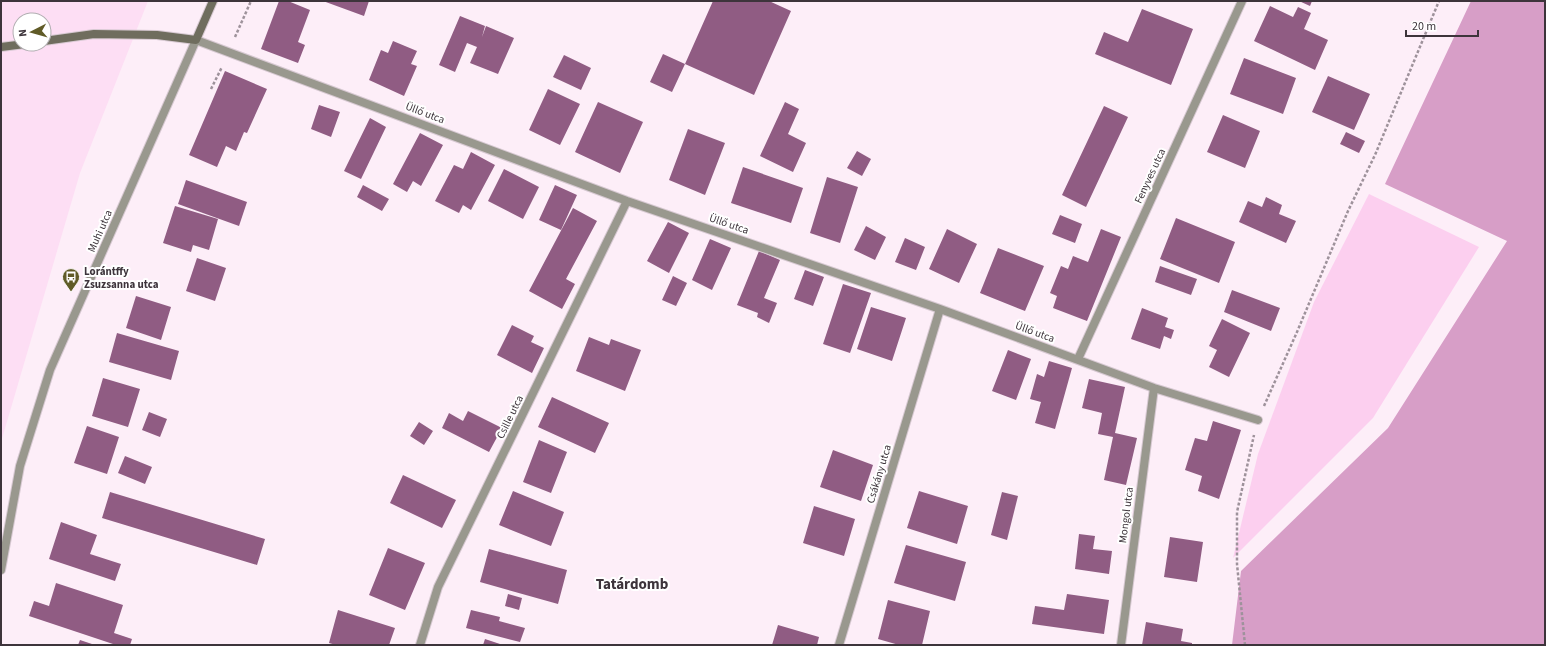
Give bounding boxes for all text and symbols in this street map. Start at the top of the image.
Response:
north arrow [12,12,52,52]
scale bar [1406,12,1478,38]
text: 20 m [1412,18,1436,35]
text: N [15,29,30,37]
street label: Üllő utca [403,99,447,127]
street label: Fenyves utca [1131,146,1169,206]
street label: Muhi utca [84,207,116,255]
street label: Üllő utca [707,210,751,238]
place label: Lorántffy Zsuzsanna utca [84,264,159,292]
bus stop icon: Lorántffy Zsuzsanna utca [61,267,81,292]
street label: Üllő utca [1013,318,1057,346]
street label: Csille utca [493,393,527,441]
street label: Csákány utca [863,443,895,505]
street label: Mongol utca [1115,486,1137,544]
district label: Tatárdomb [596,574,669,595]

